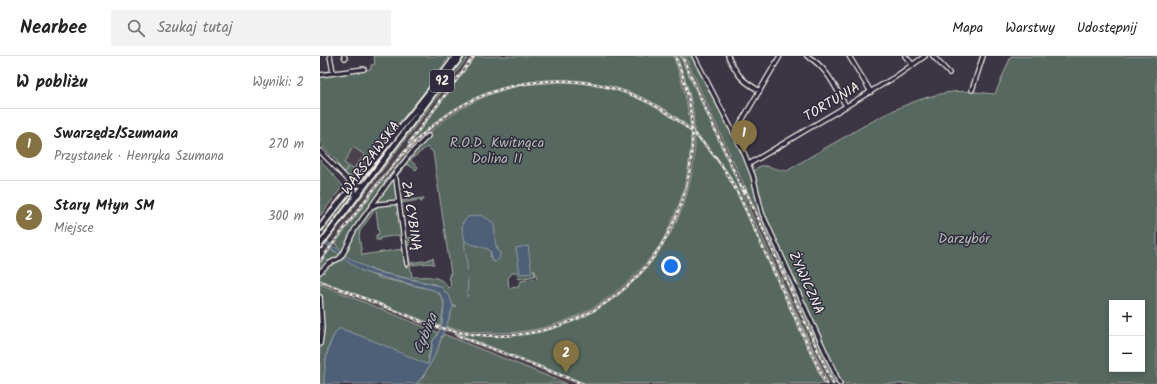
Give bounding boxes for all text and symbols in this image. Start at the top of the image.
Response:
search box [111,10,391,46]
text: Nearbee [20,13,87,43]
text: Szukaj tutaj [157,16,233,40]
icon: search [125,17,147,39]
text: Mapa [952,17,983,39]
text: Warstwy [1005,17,1055,39]
text: Udostępnij [1077,17,1137,39]
text: W pobliżu [16,69,87,96]
road number: 92 [430,70,454,92]
text: Wyniki: 2 [253,72,304,93]
street label: TORTUNIA [800,76,864,128]
street label: WARSZAWSKA [336,116,406,200]
pin: 1 [731,120,757,153]
text: Swarzędz/Szumana [54,122,178,146]
park label: R.O.D. Kwitnąca Dolina II [450,132,544,170]
text: 1 [27,134,31,155]
text: 270 m [268,134,304,155]
text: Przystanek · Henryka Szumana [54,146,224,167]
street label: ZA CYBINĄ [395,179,427,253]
text: Stary Młyn SM [54,194,154,218]
text: 2 [25,206,33,227]
text: 300 m [268,206,304,227]
text: Miejsce [54,218,94,239]
park label: Darzybór [938,228,991,250]
street label: ŻYWICZNA [782,248,830,318]
your location [661,256,681,276]
map controls [1109,300,1145,372]
button: + [1109,300,1145,336]
water label: Cybina [407,309,445,358]
button: − [1109,336,1145,372]
pin: 2 [553,340,579,373]

